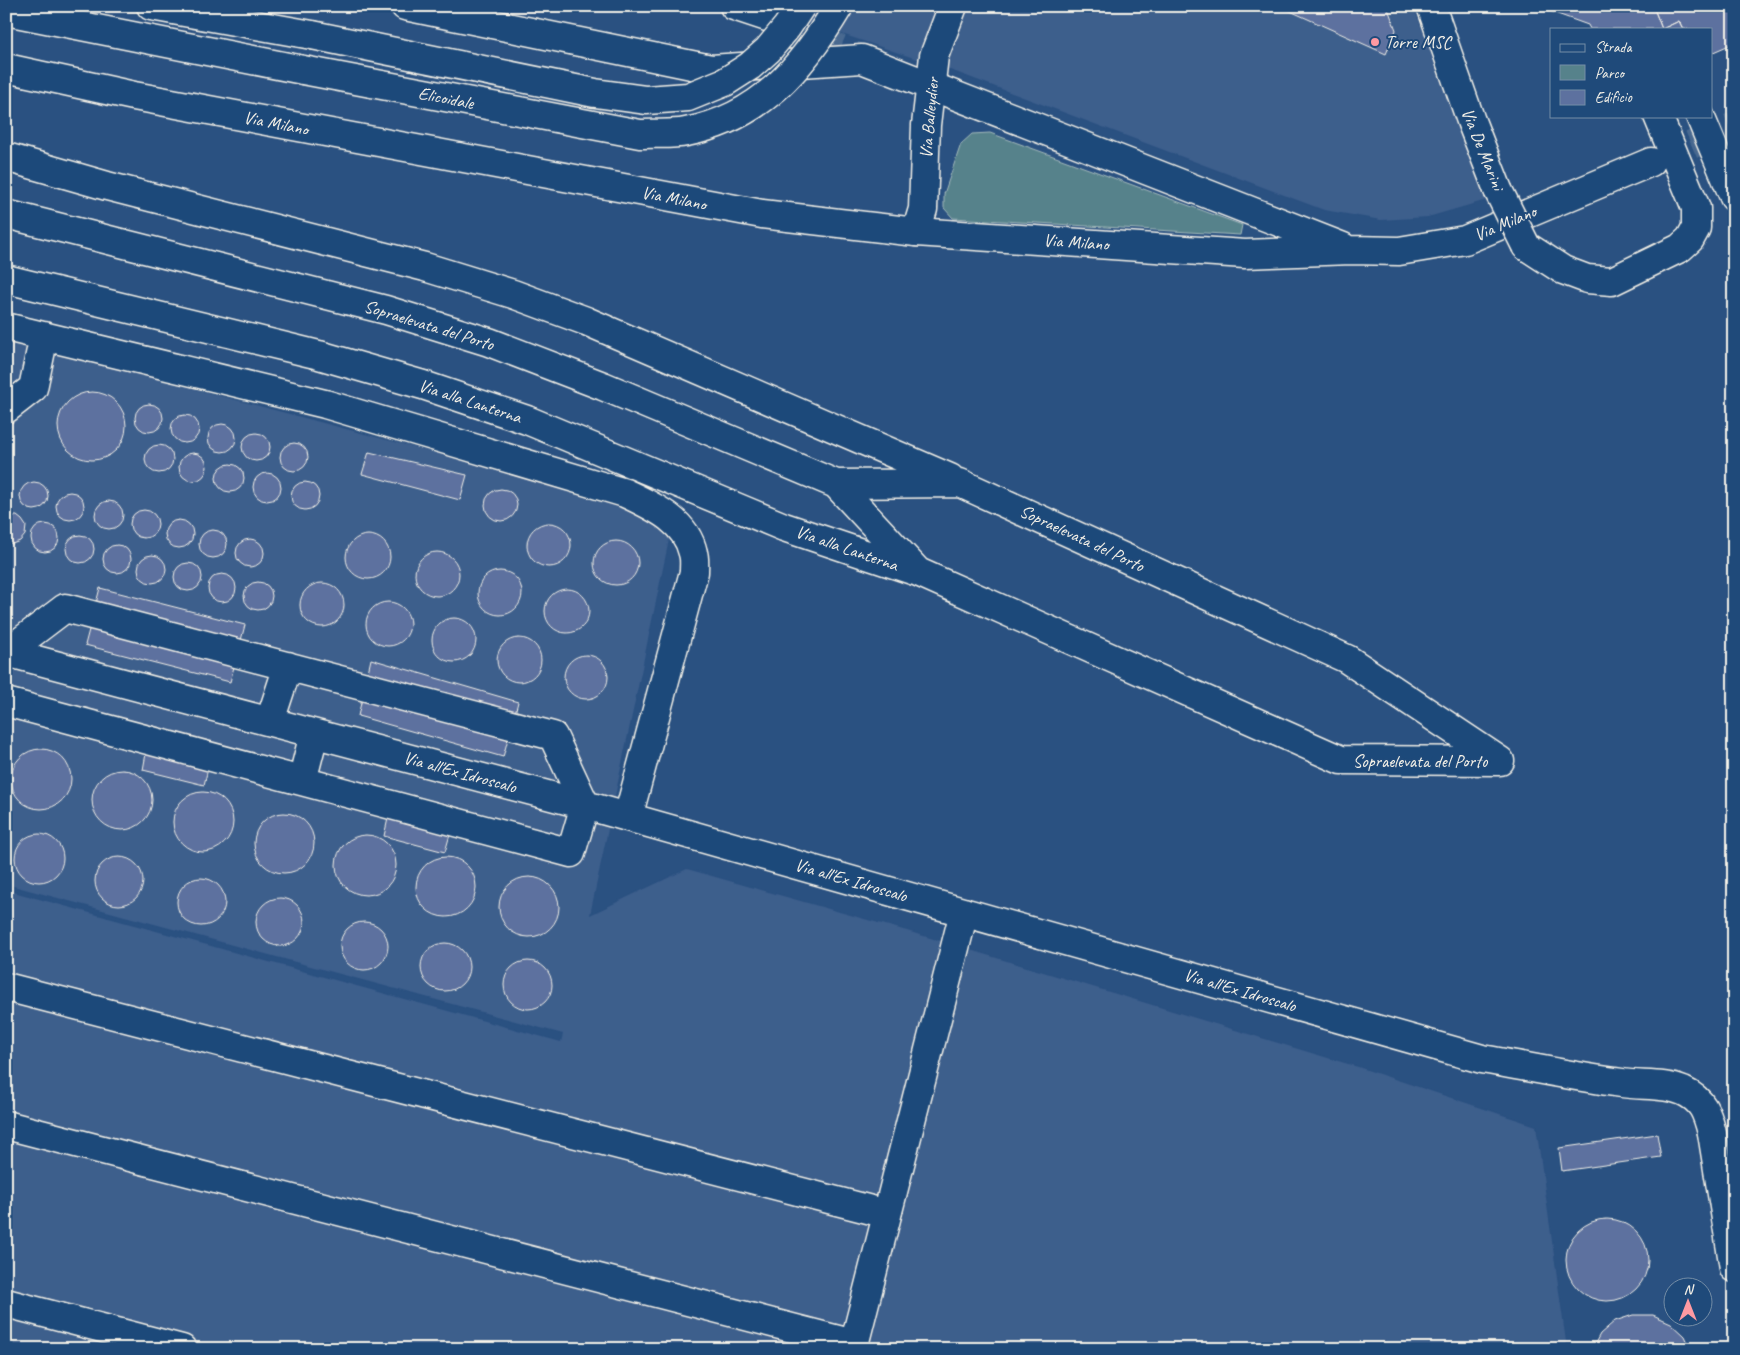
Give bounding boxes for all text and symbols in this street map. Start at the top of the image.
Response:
legend [1550,28,1712,118]
place label: Torre MSC [1385,31,1453,53]
marker: Torre MSC [1369,36,1381,48]
text: Strada [1595,38,1632,57]
text: Parco [1595,64,1626,83]
street label: Via Balleydier [915,75,944,159]
street label: Elicoidale [417,82,477,114]
text: Edificio [1595,88,1633,107]
street label: Via De Marini [1457,105,1510,196]
street label: Via Milano [242,106,312,140]
street label: Via Milano [640,181,710,215]
street label: Via Milano [1471,199,1541,246]
street label: Via Milano [1043,229,1111,255]
street label: Sopraelevata del Porto [361,295,498,356]
street label: Via alla Lanterna [416,374,525,428]
street label: Sopraelevata del Porto [1016,500,1149,577]
street label: Via alla Lanterna [793,520,902,576]
street label: Via all'Ex Idroscalo [401,746,520,798]
street label: Sopraelevata del Porto [1353,750,1489,772]
street label: Via all'Ex Idroscalo [792,853,911,907]
street label: Via all'Ex Idroscalo [1181,963,1300,1017]
north arrow [1662,1278,1712,1328]
text: N [1684,1281,1695,1298]

